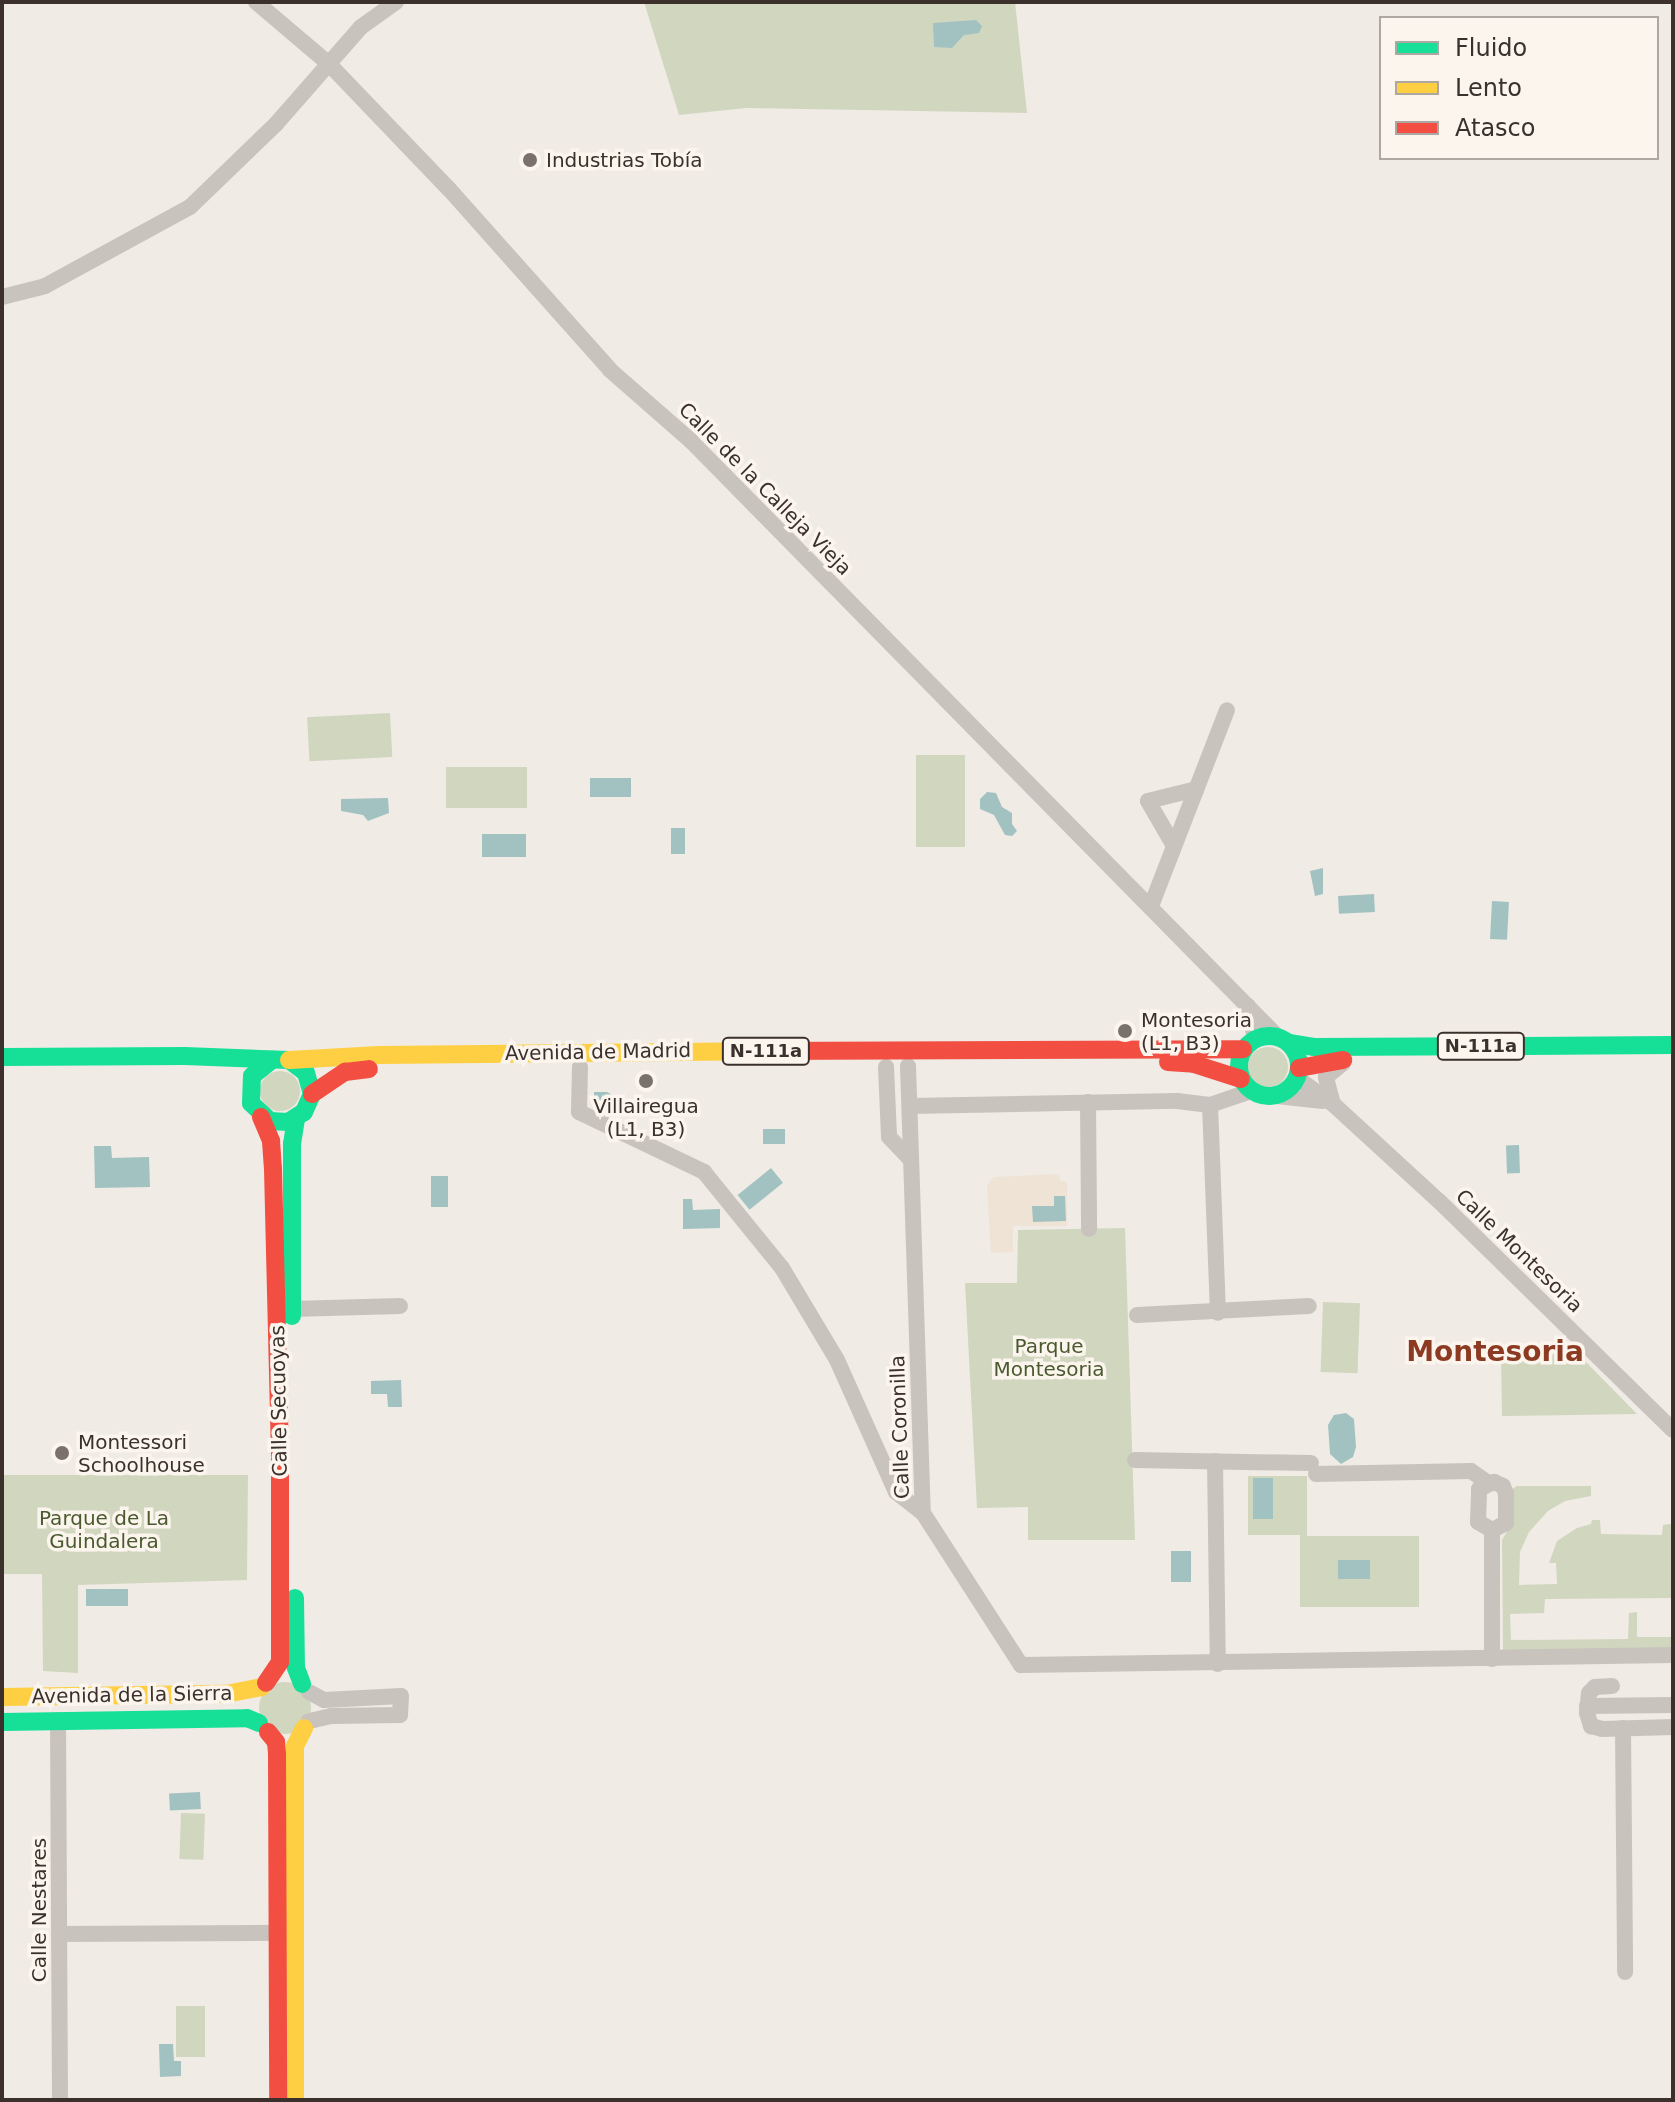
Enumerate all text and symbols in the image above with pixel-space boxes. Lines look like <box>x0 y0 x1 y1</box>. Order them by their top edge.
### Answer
legend <box>1379 16 1659 160</box>
text: Fluido <box>1455 34 1527 62</box>
text: Lento <box>1455 74 1522 102</box>
text: Atasco <box>1455 114 1536 142</box>
place label: Industrias Tobía <box>546 148 703 172</box>
marker: Industrias Tobía <box>521 151 539 169</box>
street label: Calle de la Calleja Vieja <box>674 398 856 580</box>
place label: Montesoria (L1, B3) <box>1141 1008 1252 1055</box>
marker: Montesoria (L1, B3) <box>1116 1022 1134 1040</box>
road number: N-111a <box>1435 1032 1527 1060</box>
road number: N-111a <box>720 1037 812 1065</box>
street label: Avenida de Madrid <box>505 1038 691 1066</box>
marker: Villairegua (L1, B3) <box>637 1072 655 1090</box>
place label: Villairegua (L1, B3) <box>593 1094 699 1141</box>
street label: Calle Montesoria <box>1451 1184 1587 1318</box>
street label: Calle Secuoyas <box>266 1325 292 1477</box>
park label: Parque Montesoria <box>993 1335 1105 1382</box>
district label: Montesoria <box>1406 1335 1584 1369</box>
street label: Calle Coronilla <box>885 1355 915 1499</box>
place label: Montessori Schoolhouse <box>78 1430 205 1477</box>
marker: Montessori Schoolhouse <box>53 1444 71 1462</box>
park label: Parque de La Guindalera <box>39 1506 169 1553</box>
street label: Avenida de la Sierra <box>31 1681 233 1709</box>
street label: Calle Nestares <box>27 1838 51 1982</box>

